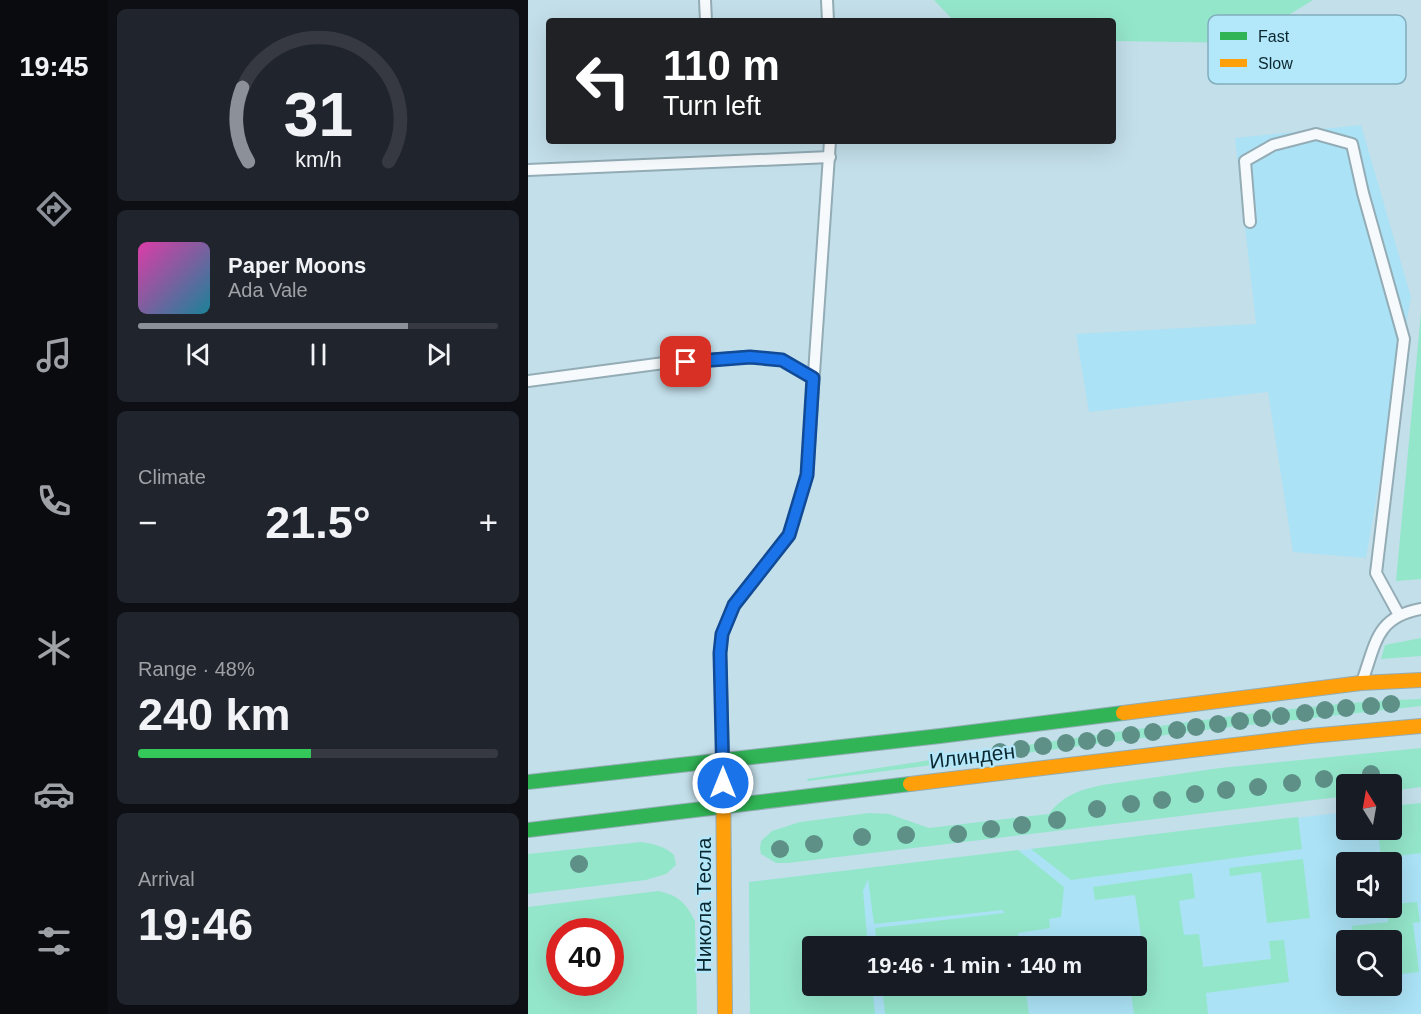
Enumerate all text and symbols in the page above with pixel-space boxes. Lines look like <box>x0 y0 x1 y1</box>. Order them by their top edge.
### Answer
legend <box>1208 15 1406 84</box>
text: Fast <box>1258 28 1290 45</box>
icon: left <box>564 42 642 120</box>
text: 110 m <box>663 42 780 89</box>
text: 19:45 <box>19 52 89 82</box>
text: Slow <box>1258 55 1293 72</box>
text: 31 <box>283 80 353 149</box>
text: Turn left <box>663 91 761 121</box>
text: km/h <box>295 148 341 172</box>
icon: directions <box>33 188 75 230</box>
text: Paper Moons <box>228 253 366 278</box>
text: Ada Vale <box>228 279 308 301</box>
icon: music <box>33 334 75 376</box>
pin <box>660 336 711 387</box>
icon: previous <box>182 338 215 371</box>
icon: pause <box>302 338 335 371</box>
icon: next <box>422 338 455 371</box>
icon: arrive <box>669 345 702 378</box>
text: Climate <box>138 466 206 488</box>
icon: phone <box>33 480 75 522</box>
text: 21.5° <box>265 497 371 548</box>
text: − <box>138 504 157 541</box>
text: + <box>479 504 498 541</box>
icon: climate <box>33 627 75 669</box>
text: Range · 48% <box>138 658 255 680</box>
text: 240 km <box>138 689 291 740</box>
street label: Илинден <box>928 739 1016 773</box>
position arrow <box>691 751 755 815</box>
icon: car <box>33 773 75 815</box>
north arrow <box>1336 774 1402 840</box>
map controls <box>1336 774 1402 996</box>
street label: Никола Тесла <box>692 837 715 973</box>
button: sound <box>1336 852 1402 918</box>
text: Arrival <box>138 868 195 890</box>
text: 19:46 <box>138 899 253 950</box>
speed limit sign: 40 <box>546 918 624 996</box>
icon: filters <box>33 920 75 962</box>
button: search <box>1336 930 1402 996</box>
text: 19:46 · 1 min · 140 m <box>867 953 1082 978</box>

